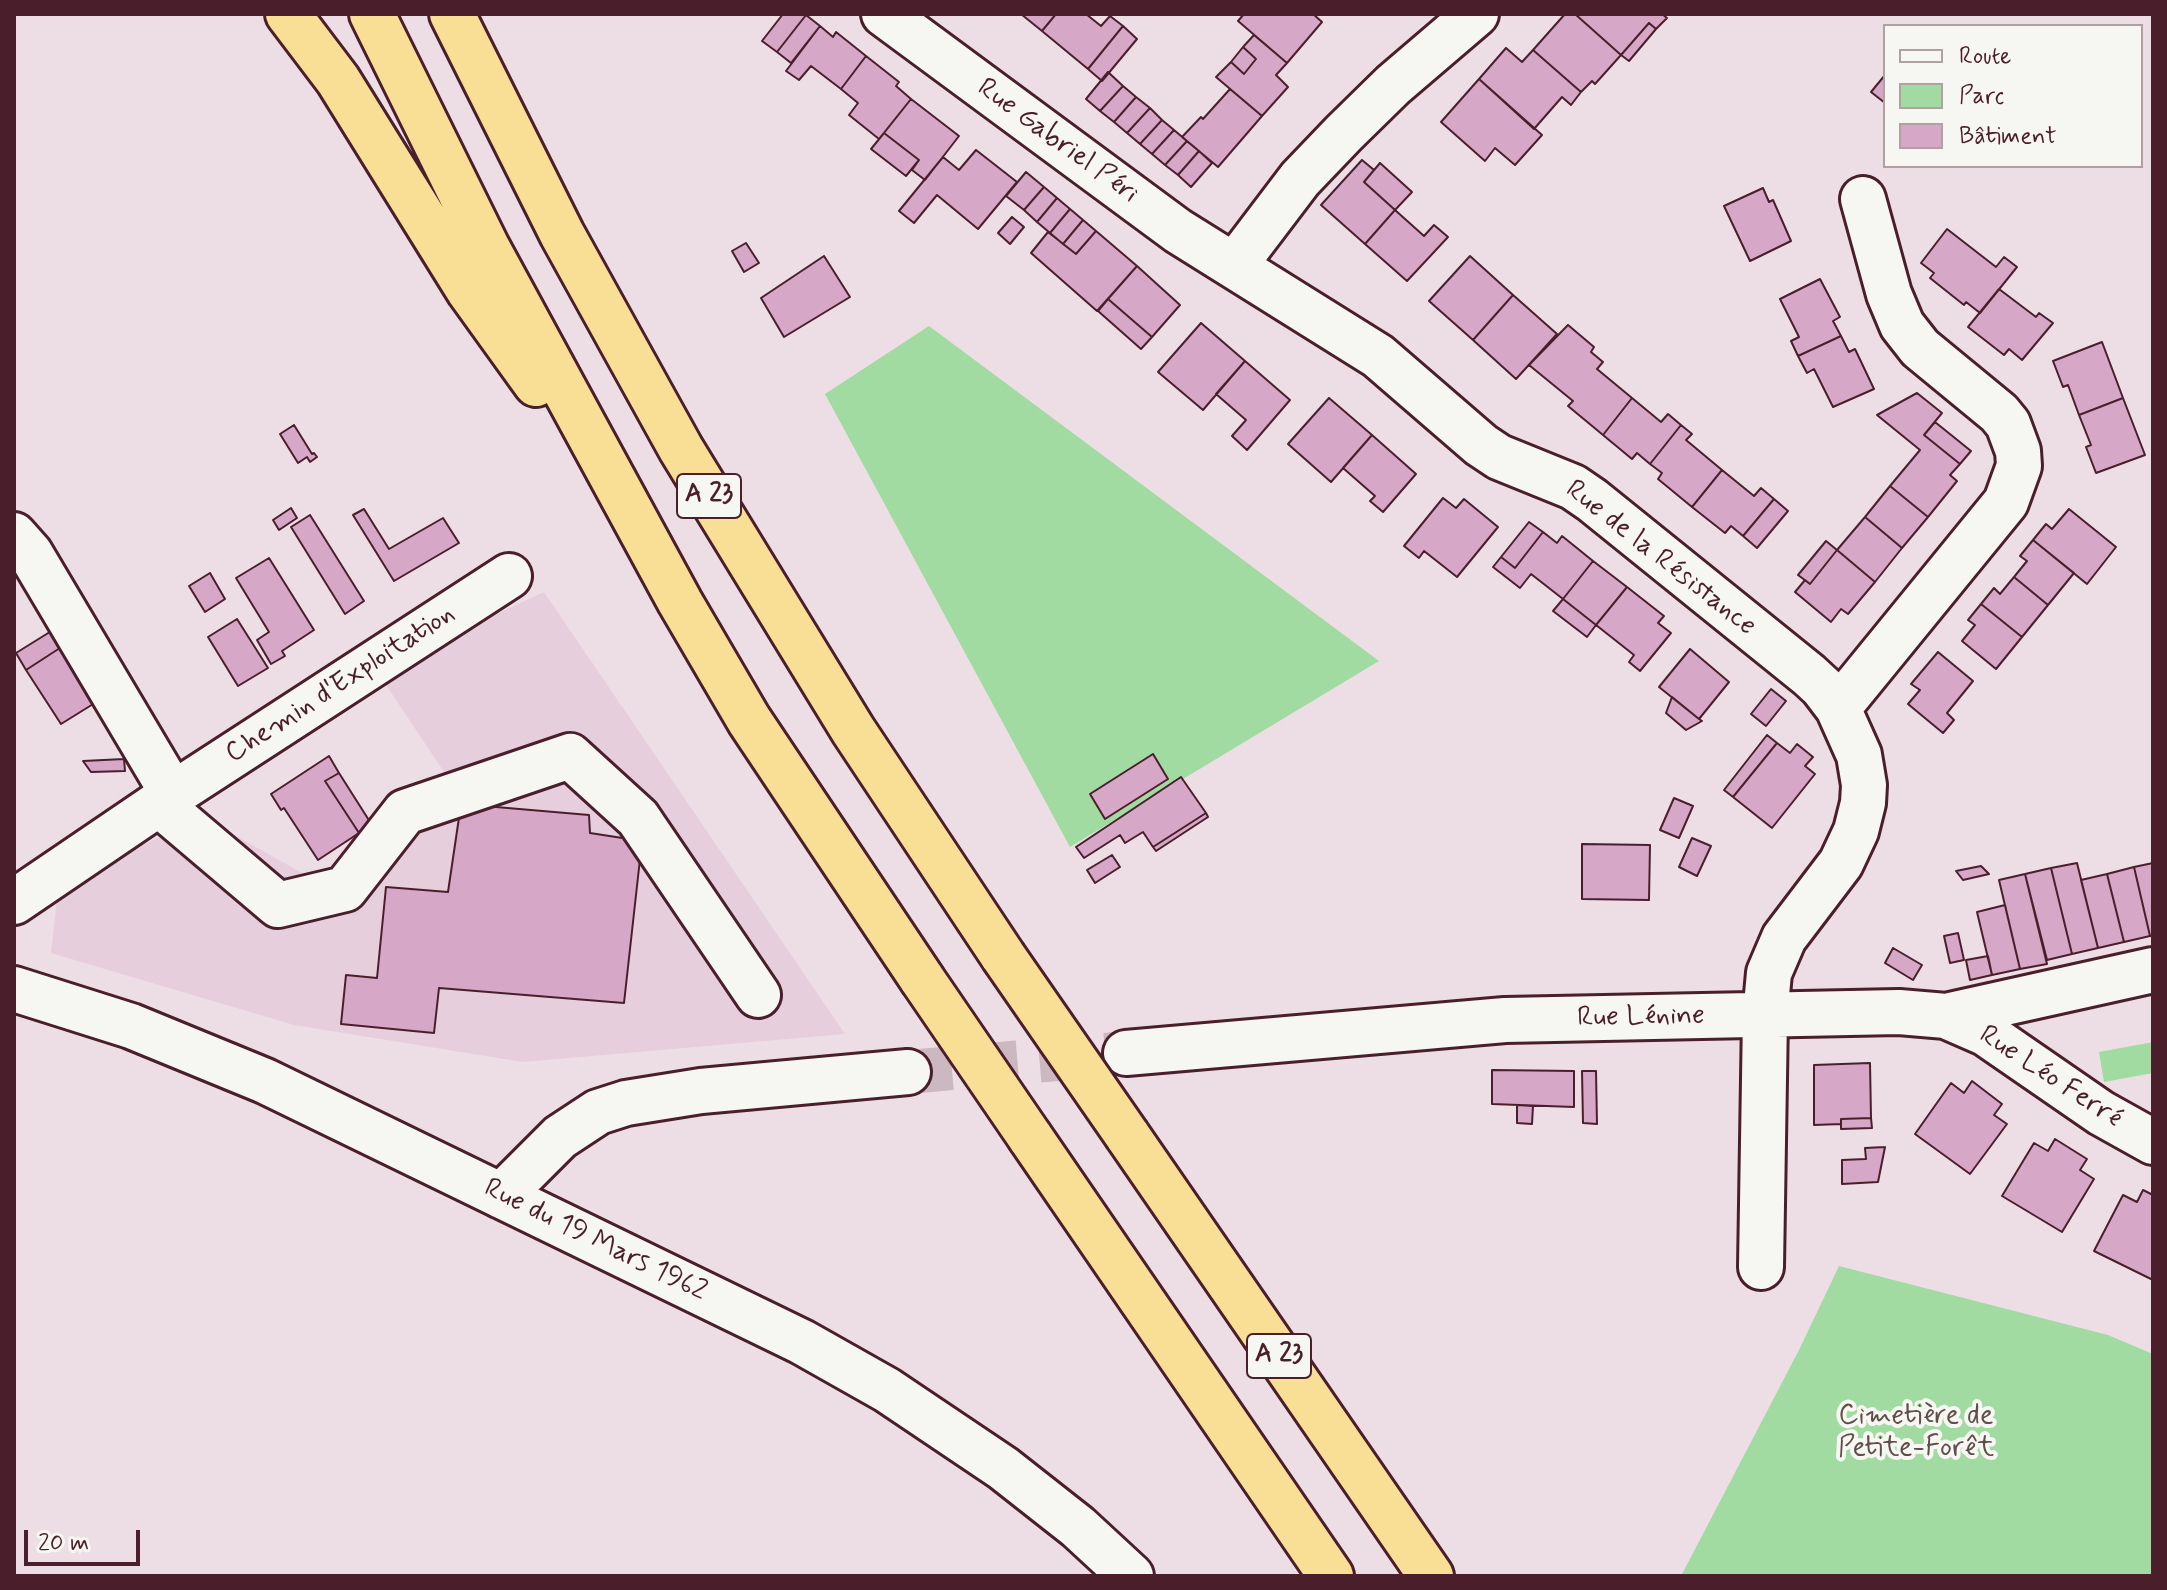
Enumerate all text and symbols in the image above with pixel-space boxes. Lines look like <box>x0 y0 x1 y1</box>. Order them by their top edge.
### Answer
legend <box>1883 24 2143 168</box>
text: Route <box>1959 41 2011 72</box>
street label: Rue Gabriel Péri <box>970 72 1144 212</box>
text: Parc <box>1959 81 2004 112</box>
text: Bâtiment <box>1959 121 2057 152</box>
road number: A 23 <box>677 474 741 518</box>
street label: Rue de la Résistance <box>1558 474 1762 644</box>
street label: Chemin d'Exploitation <box>220 598 462 772</box>
street label: Rue Lénine <box>1577 1000 1705 1036</box>
street label: Rue Léo Ferré <box>1972 1019 2128 1137</box>
street label: Rue du 19 Mars 1962 <box>478 1172 712 1310</box>
road number: A 23 <box>1247 1334 1311 1378</box>
park label: Cimetière de Petite-Forêt <box>1838 1400 1994 1466</box>
scale bar <box>28 1514 144 1564</box>
text: 20 m <box>38 1528 89 1559</box>

